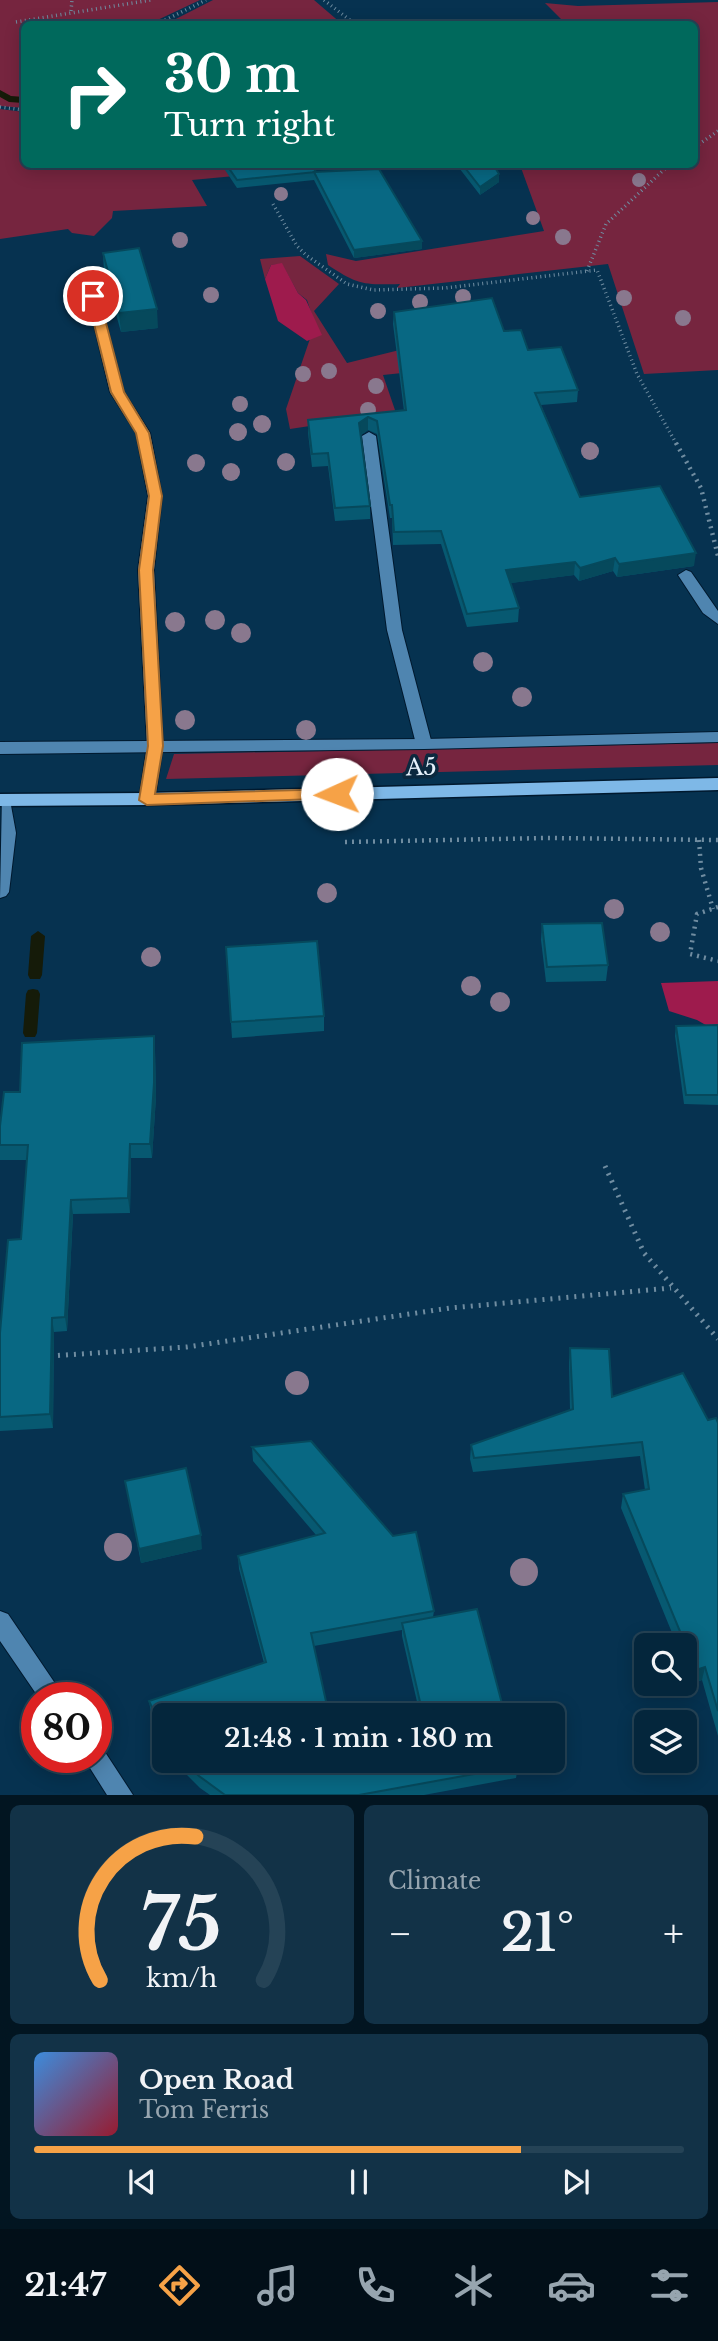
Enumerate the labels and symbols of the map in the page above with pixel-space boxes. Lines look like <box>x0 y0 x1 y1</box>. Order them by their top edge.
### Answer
pin <box>63 266 123 326</box>
street label: A5 <box>404 752 437 782</box>
position arrow <box>300 757 374 831</box>
speed limit sign: 80 <box>21 1682 112 1773</box>

